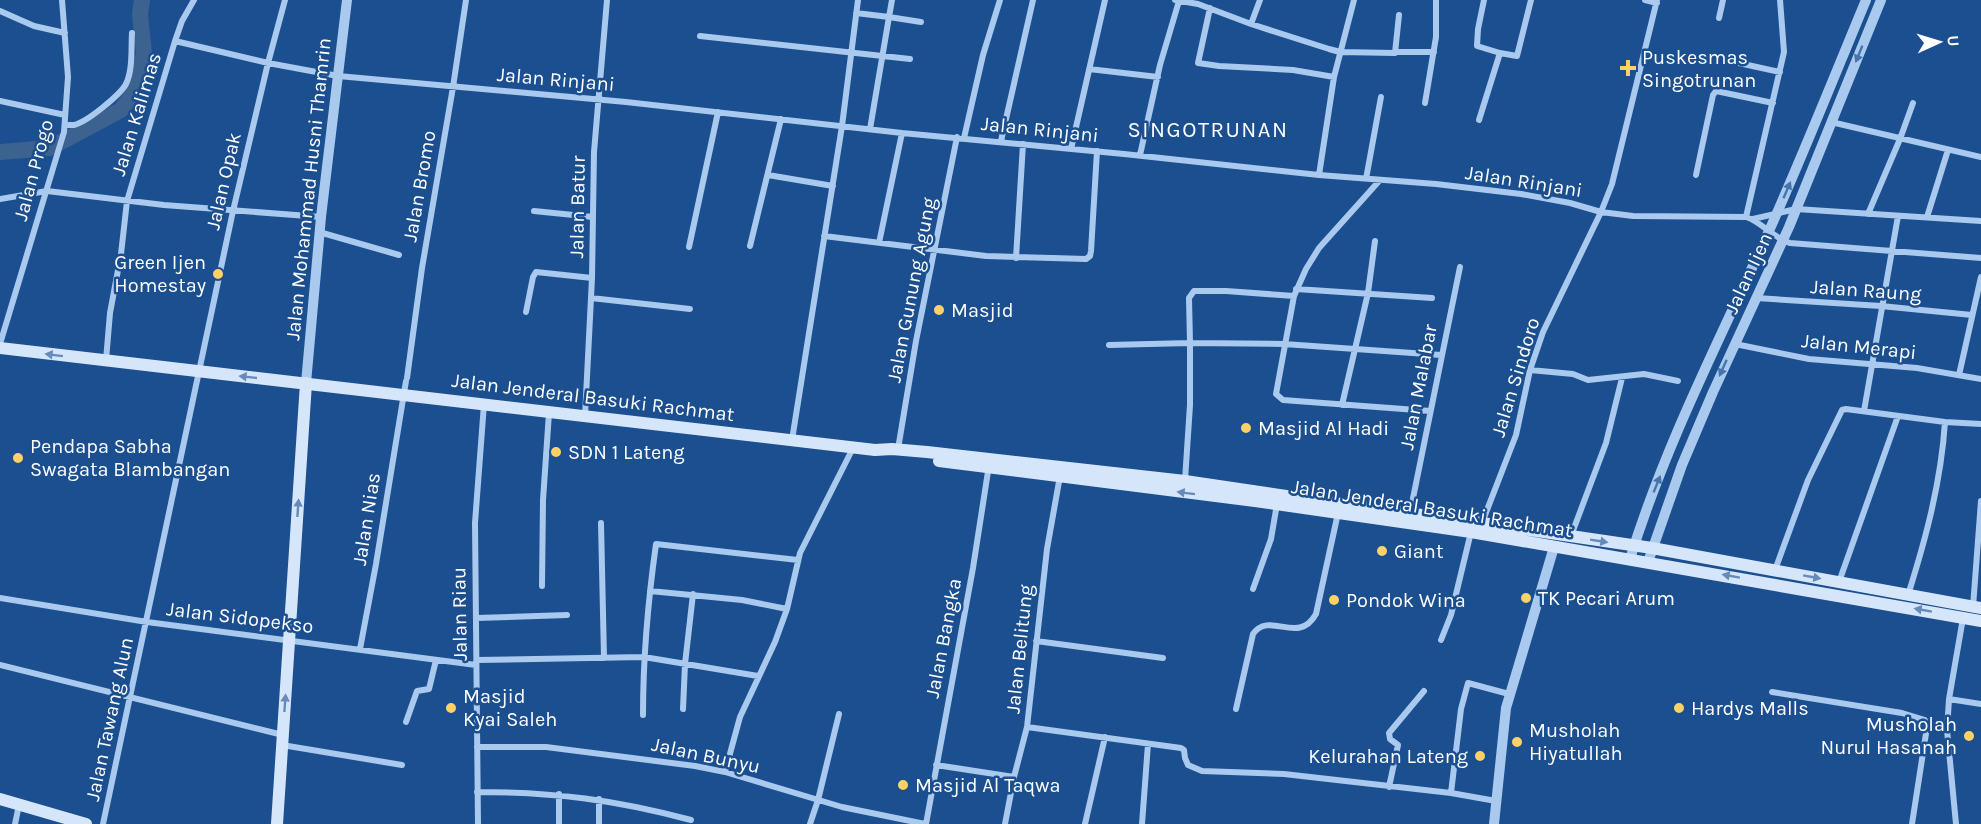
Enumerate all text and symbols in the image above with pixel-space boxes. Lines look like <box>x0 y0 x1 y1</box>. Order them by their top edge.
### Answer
north arrow <box>1909 12 1969 72</box>
text: U <box>1944 35 1963 47</box>
street label: Jalan Mohammad Husni Thamrin <box>281 37 336 342</box>
one-way arrow <box>1854 45 1863 63</box>
place label: Puskesmas Singotrunan <box>1642 46 1756 92</box>
street label: Jalan Kalimas <box>107 50 166 178</box>
marker: Puskesmas Singotrunan <box>1619 59 1637 77</box>
street label: Jalan Rinjani <box>496 63 616 96</box>
street label: Jalan Rinjani <box>980 112 1100 147</box>
street label: Jalan Progo <box>9 117 58 223</box>
district label: SINGOTRUNAN <box>1128 117 1288 143</box>
street label: Jalan Bromo <box>398 129 441 244</box>
street label: Jalan Opak <box>201 130 246 232</box>
street label: Jalan Batur <box>565 155 590 259</box>
street label: Jalan Rinjani <box>1464 161 1584 202</box>
one-way arrow <box>1782 182 1791 199</box>
street label: Jalan Gunung Agung <box>882 196 941 385</box>
street label: Jalan Ijen <box>1720 229 1777 317</box>
place label: Green Ijen Homestay <box>114 251 206 297</box>
marker: Green Ijen Homestay <box>211 267 225 281</box>
street label: Jalan Raung <box>1810 275 1922 306</box>
place label: Masjid <box>951 299 1014 322</box>
marker: Masjid <box>932 303 946 317</box>
street label: Jalan Sindoro <box>1486 315 1545 440</box>
street label: Jalan Malabar <box>1395 322 1442 452</box>
street label: Jalan Merapi <box>1800 329 1918 364</box>
one-way arrow <box>45 350 64 359</box>
one-way arrow <box>1718 359 1728 377</box>
street label: Jalan Jenderal Basuki Rachmat <box>450 369 736 426</box>
one-way arrow <box>238 372 257 381</box>
place label: Masjid Al Hadi <box>1258 417 1389 440</box>
marker: Masjid Al Hadi <box>1239 421 1253 435</box>
place label: Pendapa Sabha Swagata Blambangan <box>30 435 230 481</box>
place label: SDN 1 Lateng <box>568 441 685 464</box>
marker: SDN 1 Lateng <box>549 445 563 459</box>
marker: Pendapa Sabha Swagata Blambangan <box>11 451 25 465</box>
street label: Jalan Nias <box>348 471 385 567</box>
street label: Jalan Jenderal Basuki Rachmat <box>1290 475 1575 542</box>
one-way arrow <box>1653 475 1662 493</box>
one-way arrow <box>1176 488 1195 497</box>
one-way arrow <box>293 499 302 518</box>
one-way arrow <box>1590 536 1609 545</box>
place label: Giant <box>1394 540 1444 563</box>
marker: Giant <box>1375 544 1389 558</box>
street label: Jalan Riau <box>447 567 472 661</box>
one-way arrow <box>1722 571 1741 580</box>
one-way arrow <box>1803 573 1822 582</box>
street label: Jalan Bangka <box>921 576 966 700</box>
street label: Jalan Belitung <box>1001 583 1038 715</box>
place label: TK Pecari Arum <box>1538 587 1675 610</box>
place label: Pondok Wina <box>1346 589 1466 612</box>
marker: TK Pecari Arum <box>1519 591 1533 605</box>
marker: Pondok Wina <box>1327 593 1341 607</box>
street label: Jalan Sidopekso <box>165 597 315 638</box>
one-way arrow <box>1914 605 1933 614</box>
street label: Jalan Tawang Alun <box>81 635 138 803</box>
place label: Masjid Kyai Saleh <box>463 685 557 731</box>
one-way arrow <box>280 693 289 712</box>
place label: Hardys Malls <box>1691 697 1809 720</box>
marker: Masjid Kyai Saleh <box>444 701 458 715</box>
marker: Hardys Malls <box>1672 701 1686 715</box>
place label: Musholah Nurul Hasanah <box>1820 713 1957 759</box>
place label: Musholah Hiyatullah <box>1529 719 1623 765</box>
marker: Musholah Nurul Hasanah <box>1962 729 1976 743</box>
street label: Jalan Bunyu <box>649 733 762 778</box>
marker: Musholah Hiyatullah <box>1510 735 1524 749</box>
place label: Kelurahan Lateng <box>1308 745 1468 768</box>
marker: Kelurahan Lateng <box>1473 749 1487 763</box>
place label: Masjid Al Taqwa <box>915 774 1061 797</box>
marker: Masjid Al Taqwa <box>896 778 910 792</box>

